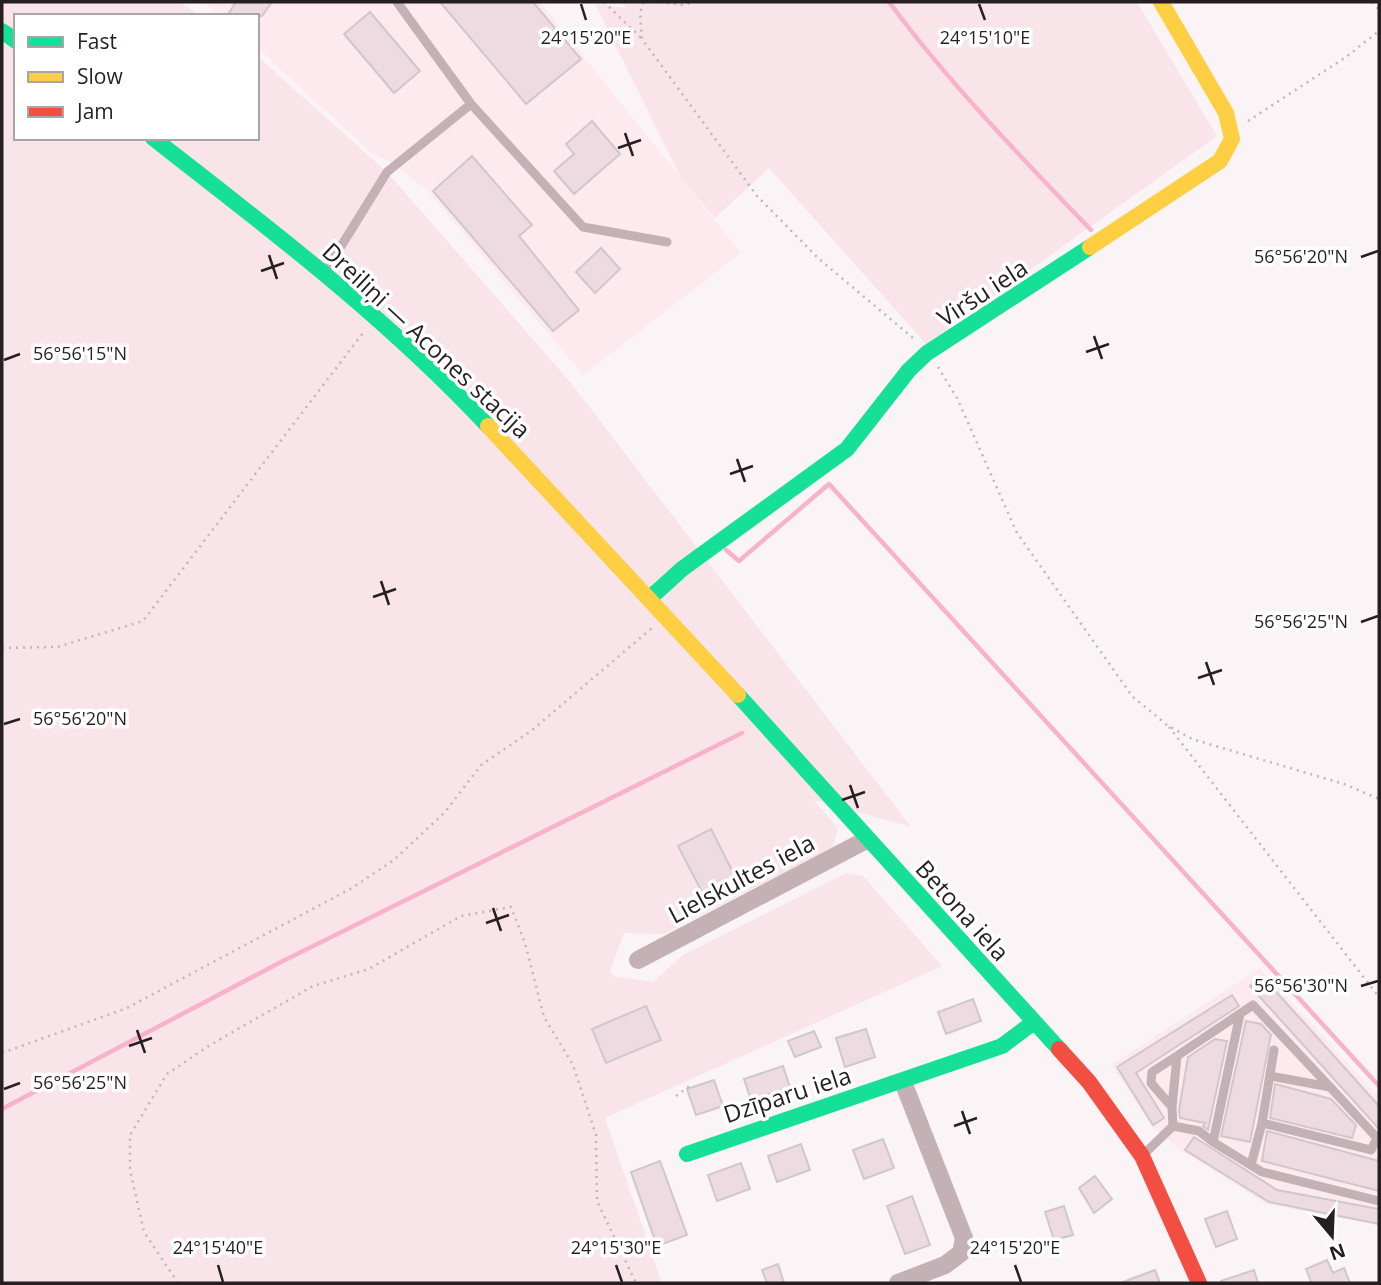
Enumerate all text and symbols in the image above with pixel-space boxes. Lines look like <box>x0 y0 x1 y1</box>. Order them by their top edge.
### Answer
legend <box>14 14 259 140</box>
text: 24°15'20"E <box>541 25 631 49</box>
text: 24°15'10"E <box>940 25 1030 49</box>
text: Fast <box>77 27 117 55</box>
text: Slow <box>77 62 123 90</box>
text: Jam <box>75 97 114 125</box>
street label: Dreiliņi — Acones stacija <box>316 235 538 445</box>
text: 56°56'20"N <box>1254 244 1348 268</box>
street label: Viršu iela <box>930 251 1034 333</box>
text: 56°56'15"N <box>33 341 127 365</box>
text: 56°56'25"N <box>1254 609 1348 633</box>
text: 56°56'20"N <box>33 706 127 730</box>
street label: Lielskultes iela <box>662 826 820 930</box>
street label: Betona iela <box>909 852 1017 968</box>
text: 56°56'30"N <box>1254 973 1348 997</box>
street label: Dzīparu iela <box>719 1058 855 1130</box>
text: 56°56'25"N <box>33 1070 127 1094</box>
north arrow <box>1297 1201 1367 1271</box>
text: 24°15'40"E <box>173 1235 263 1259</box>
text: 24°15'30"E <box>571 1235 661 1259</box>
text: 24°15'20"E <box>970 1235 1060 1259</box>
text: N <box>1326 1237 1349 1267</box>

